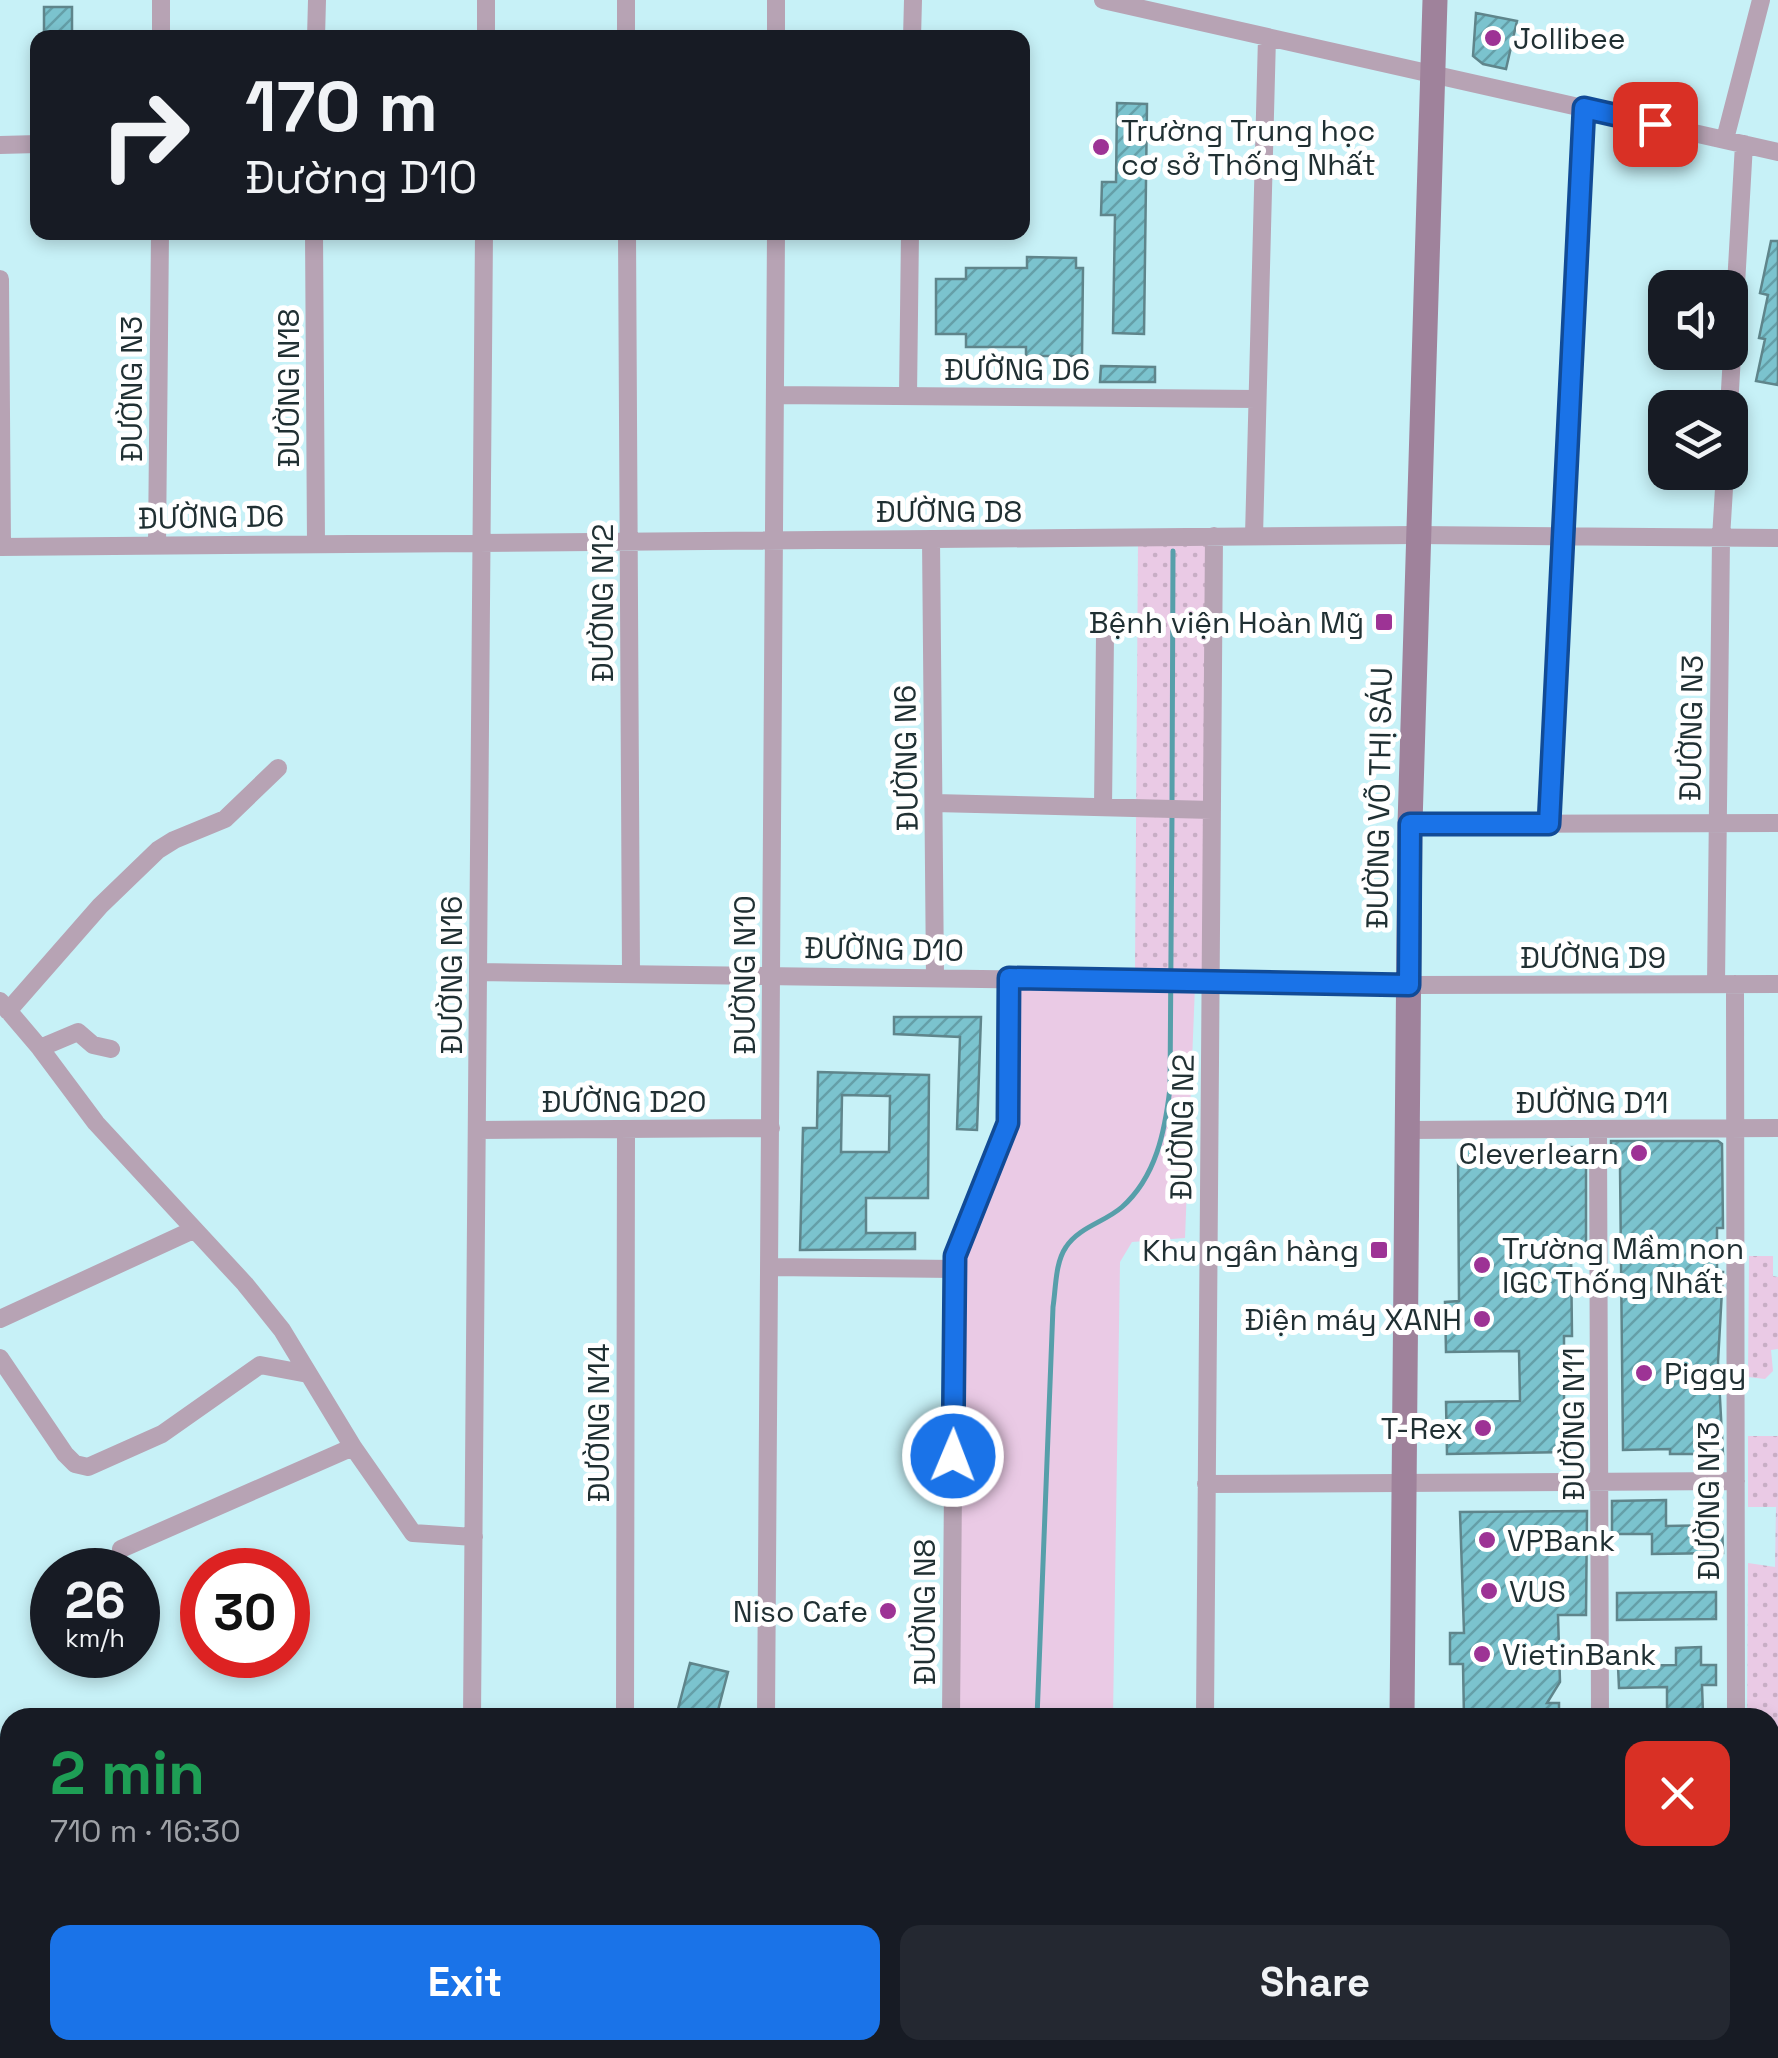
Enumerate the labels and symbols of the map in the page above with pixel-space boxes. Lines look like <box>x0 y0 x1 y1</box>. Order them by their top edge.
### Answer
place label: Jollibee <box>1513 19 1625 58</box>
marker: Jollibee <box>1482 27 1504 49</box>
pin <box>1613 82 1698 167</box>
place label: Trường Trung học cơ sở Thống Nhất <box>1121 111 1376 184</box>
marker: Trường Trung học cơ sở Thống Nhất <box>1090 136 1112 158</box>
street label: ĐƯỜNG N18 <box>269 308 308 468</box>
street label: ĐƯỜNG N3 <box>112 316 151 462</box>
street label: ĐƯỜNG D6 <box>944 350 1090 389</box>
street label: ĐƯỜNG D8 <box>876 492 1022 531</box>
street label: ĐƯỜNG D6 <box>138 496 284 538</box>
street label: ĐƯỜNG N12 <box>583 524 622 682</box>
place label: Bệnh viện Hoàn Mỹ <box>1089 603 1364 642</box>
marker: Bệnh viện Hoàn Mỹ <box>1373 611 1395 633</box>
street label: ĐƯỜNG N3 <box>1670 655 1712 801</box>
street label: ĐƯỜNG VÕ THỊ SÁU <box>1357 667 1401 929</box>
street label: ĐƯỜNG N6 <box>885 685 927 831</box>
street label: ĐƯỜNG N10 <box>725 895 764 1055</box>
street label: ĐƯỜNG N16 <box>432 896 471 1054</box>
street label: ĐƯỜNG D10 <box>804 928 964 970</box>
street label: ĐƯỜNG D9 <box>1520 938 1666 977</box>
street label: ĐƯỜNG N2 <box>1161 1054 1203 1200</box>
street label: ĐƯỜNG D20 <box>541 1082 707 1121</box>
street label: ĐƯỜNG D11 <box>1516 1083 1668 1122</box>
place label: Cleverlearn <box>1459 1134 1619 1173</box>
marker: Cleverlearn <box>1628 1142 1650 1164</box>
place label: Trường Mầm non IGC Thống Nhất <box>1502 1229 1744 1302</box>
place label: Khu ngân hàng <box>1142 1231 1359 1270</box>
marker: Khu ngân hàng <box>1368 1239 1390 1261</box>
marker: Trường Mầm non IGC Thống Nhất <box>1471 1254 1493 1276</box>
place label: Điện máy XANH <box>1245 1300 1462 1339</box>
marker: Điện máy XANH <box>1471 1308 1493 1330</box>
street label: ĐƯỜNG N14 <box>579 1343 618 1503</box>
street label: ĐƯỜNG N11 <box>1554 1348 1593 1500</box>
place label: Piggy <box>1664 1354 1746 1393</box>
marker: Piggy <box>1633 1362 1655 1384</box>
position arrow <box>901 1404 1005 1508</box>
place label: T-Rex <box>1381 1409 1463 1448</box>
marker: T-Rex <box>1472 1417 1494 1439</box>
street label: ĐƯỜNG N13 <box>1689 1422 1728 1580</box>
place label: VPBank <box>1507 1521 1615 1560</box>
marker: VPBank <box>1476 1529 1498 1551</box>
street label: ĐƯỜNG N8 <box>905 1539 944 1685</box>
speed limit sign: 30 <box>180 1548 310 1678</box>
place label: VUS <box>1509 1572 1566 1611</box>
marker: VUS <box>1478 1580 1500 1602</box>
place label: Niso Cafe <box>733 1592 868 1631</box>
marker: Niso Cafe <box>877 1600 899 1622</box>
place label: VietinBank <box>1502 1635 1656 1674</box>
marker: VietinBank <box>1471 1643 1493 1665</box>

